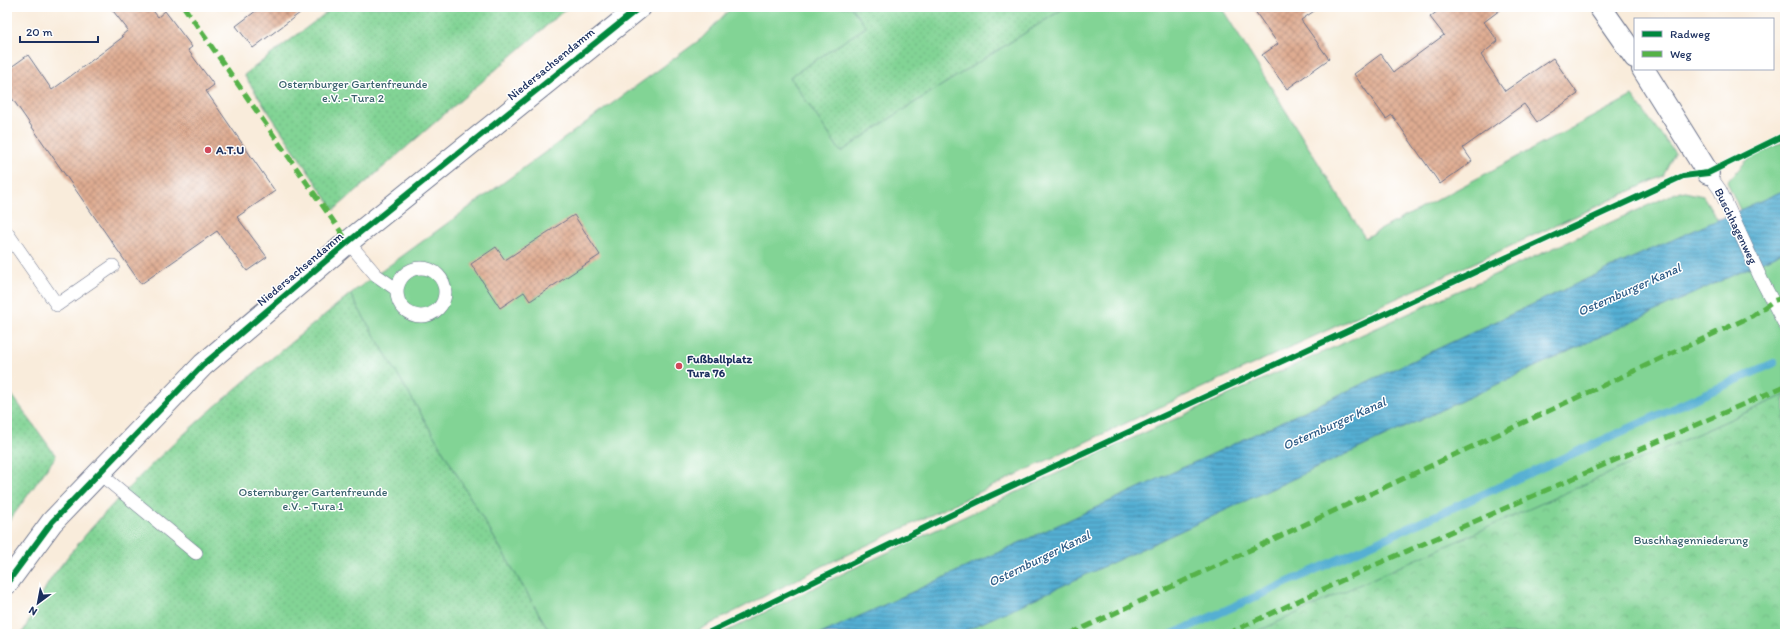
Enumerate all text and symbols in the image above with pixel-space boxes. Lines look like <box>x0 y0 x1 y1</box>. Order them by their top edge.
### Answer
scale bar <box>20 18 98 44</box>
legend <box>1634 18 1774 70</box>
text: 20 m <box>26 25 53 39</box>
street label: Niedersachsendamm <box>505 25 597 103</box>
text: Radweg <box>1670 27 1711 41</box>
text: Weg <box>1670 47 1693 61</box>
park label: Osternburger Gartenfreunde e.V. - Tura 2 <box>279 77 428 105</box>
place label: A.T.U <box>215 143 244 157</box>
marker: A.T.U <box>203 145 213 155</box>
street label: Buschhagenweg <box>1712 186 1761 267</box>
street label: Niedersachsendamm <box>254 229 346 309</box>
water label: Osternburger Kanal <box>1575 259 1684 319</box>
place label: Fußballplatz Tura 76 <box>686 352 752 380</box>
marker: Fußballplatz Tura 76 <box>674 361 684 371</box>
water label: Osternburger Kanal <box>1280 393 1389 453</box>
park label: Osternburger Gartenfreunde e.V. - Tura 1 <box>239 485 388 513</box>
water label: Osternburger Kanal <box>986 527 1094 590</box>
park label: Buschhagenniederung <box>1634 533 1749 547</box>
north arrow <box>18 583 58 623</box>
text: N <box>26 604 40 619</box>

